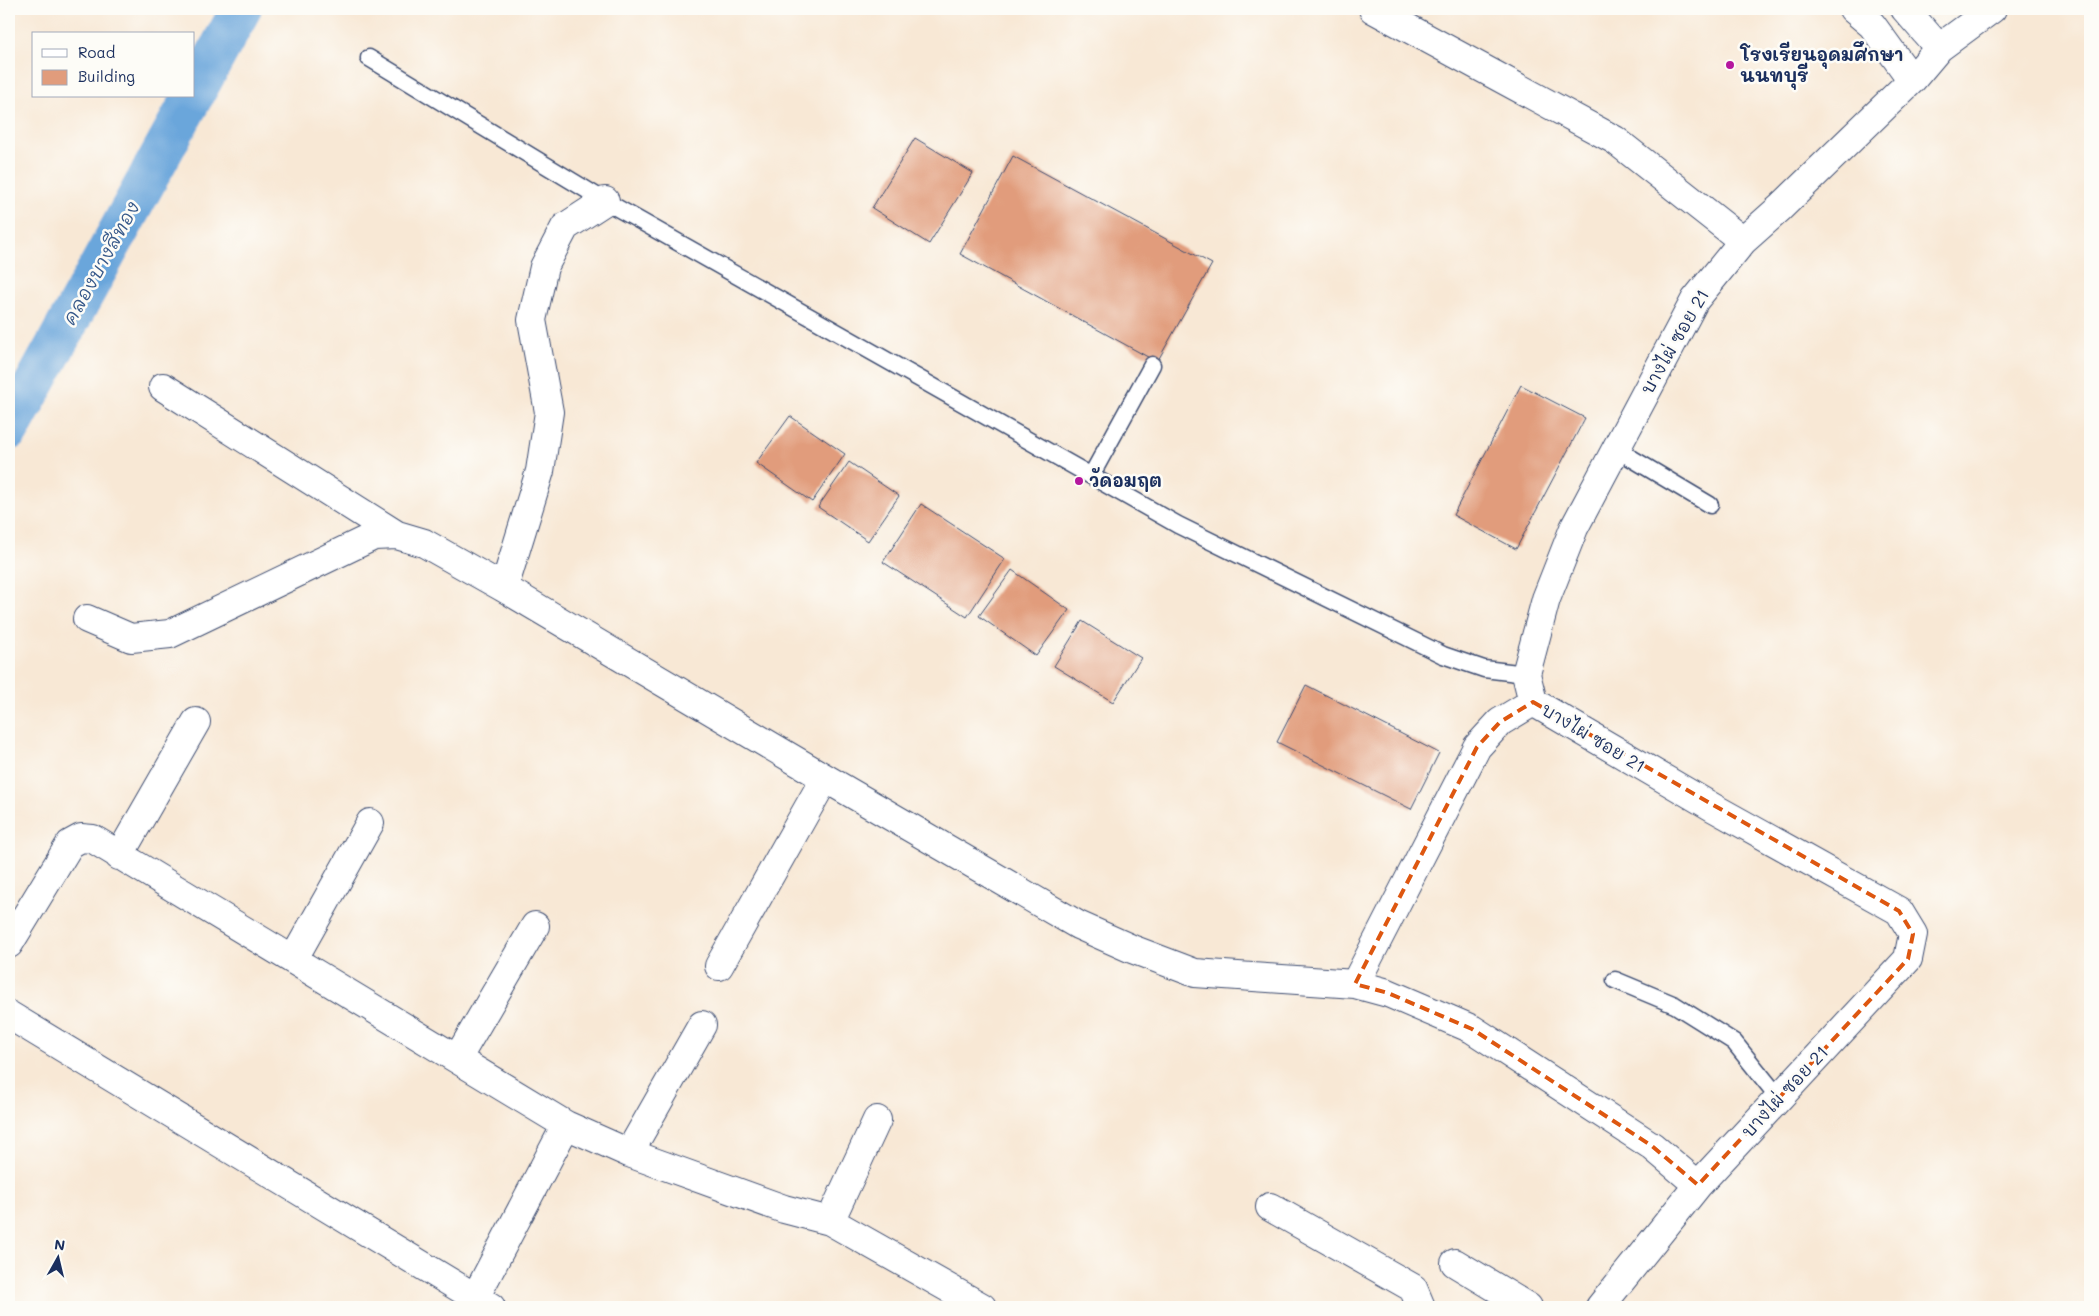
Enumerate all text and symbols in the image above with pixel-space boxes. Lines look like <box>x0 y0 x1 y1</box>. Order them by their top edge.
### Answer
legend <box>32 32 195 98</box>
place label: โรงเรียนอุดมศึกษา นนทบุรี <box>1739 40 1904 90</box>
text: Road <box>78 42 115 62</box>
marker: โรงเรียนอุดมศึกษา นนทบุรี <box>1724 59 1736 71</box>
text: Building <box>78 66 135 86</box>
water label: คลองบางสีทอง <box>56 197 145 329</box>
street label: บางไผ่ ซอย 21 <box>1634 284 1714 399</box>
place label: วัดอมฤต <box>1089 467 1162 492</box>
marker: วัดอมฤต <box>1073 475 1085 487</box>
street label: บางไผ่ ซอย 21 <box>1537 696 1650 778</box>
street label: บางไผ่ ซอย 21 <box>1735 1040 1833 1143</box>
north arrow <box>32 1234 82 1284</box>
text: N <box>53 1234 66 1255</box>

